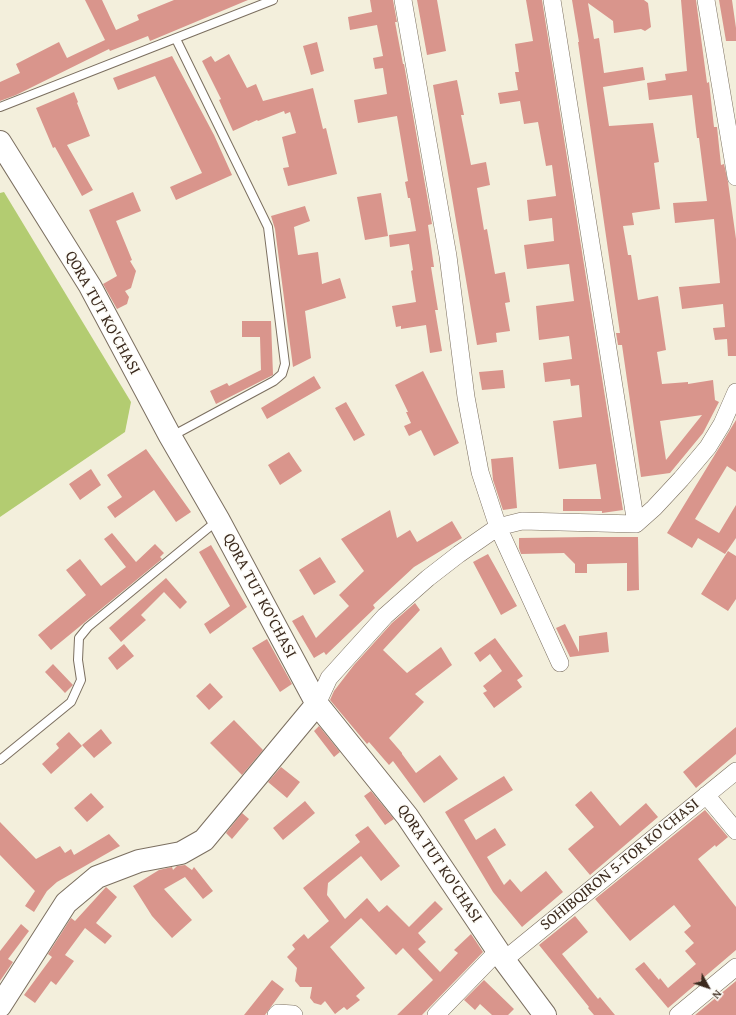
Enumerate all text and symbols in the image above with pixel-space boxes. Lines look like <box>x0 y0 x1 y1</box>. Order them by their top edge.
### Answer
street label: QORA TUT KO'CHASI <box>60 248 144 378</box>
street label: QORA TUT KO'CHASI <box>218 530 300 662</box>
street label: SOHIBQIRON 5-TOR KO'CHASI <box>537 795 703 935</box>
street label: QORA TUT KO'CHASI <box>392 801 486 927</box>
north arrow <box>688 967 728 1007</box>
text: N <box>709 987 726 1003</box>

